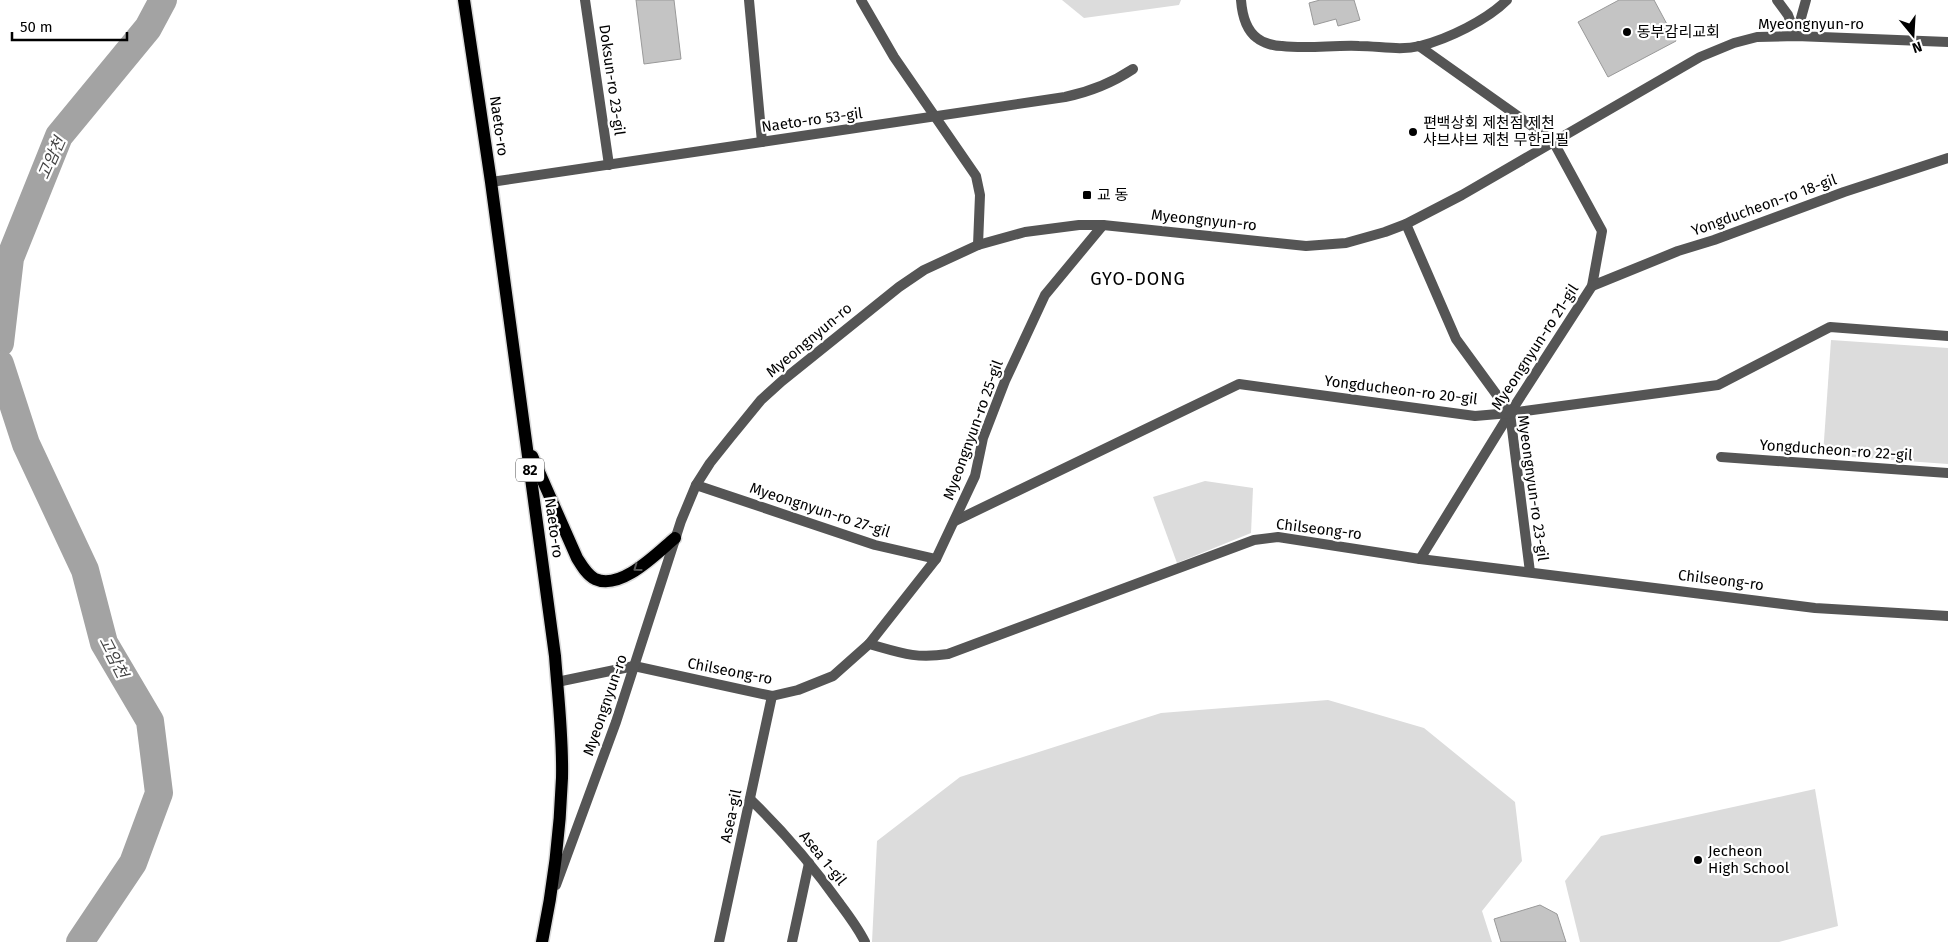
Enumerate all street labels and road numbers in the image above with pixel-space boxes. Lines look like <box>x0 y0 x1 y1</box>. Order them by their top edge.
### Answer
street label: Myeongnyun-ro <box>1758 15 1864 33</box>
street label: Doksun-ro 23-gil <box>595 23 629 137</box>
street label: Naeto-ro <box>486 95 512 157</box>
street label: Naeto-ro 53-gil <box>760 104 864 136</box>
street label: Yongducheon-ro 18-gil <box>1689 170 1840 240</box>
street label: Myeongnyun-ro <box>1150 205 1258 235</box>
street label: Myeongnyun-ro 21-gil <box>1488 280 1583 413</box>
street label: Myeongnyun-ro <box>763 299 855 381</box>
street label: Myeongnyun-ro 25-gil <box>939 357 1007 502</box>
street label: Yongducheon-ro 20-gil <box>1323 372 1479 408</box>
street label: Myeongnyun-ro 23-gil <box>1514 414 1552 563</box>
street label: Yongducheon-ro 22-gil <box>1759 436 1914 464</box>
road number: 82 <box>516 458 544 482</box>
street label: Myeongnyun-ro 27-gil <box>747 479 893 541</box>
street label: Naeto-ro <box>541 497 567 559</box>
street label: Chilseong-ro <box>1275 515 1363 543</box>
street label: Chilseong-ro <box>1677 566 1765 594</box>
street label: Myeongnyun-ro <box>579 652 631 758</box>
street label: Chilseong-ro <box>686 654 774 688</box>
street label: Asea-gil <box>717 787 746 844</box>
street label: Asea 1-gil <box>796 827 851 889</box>

